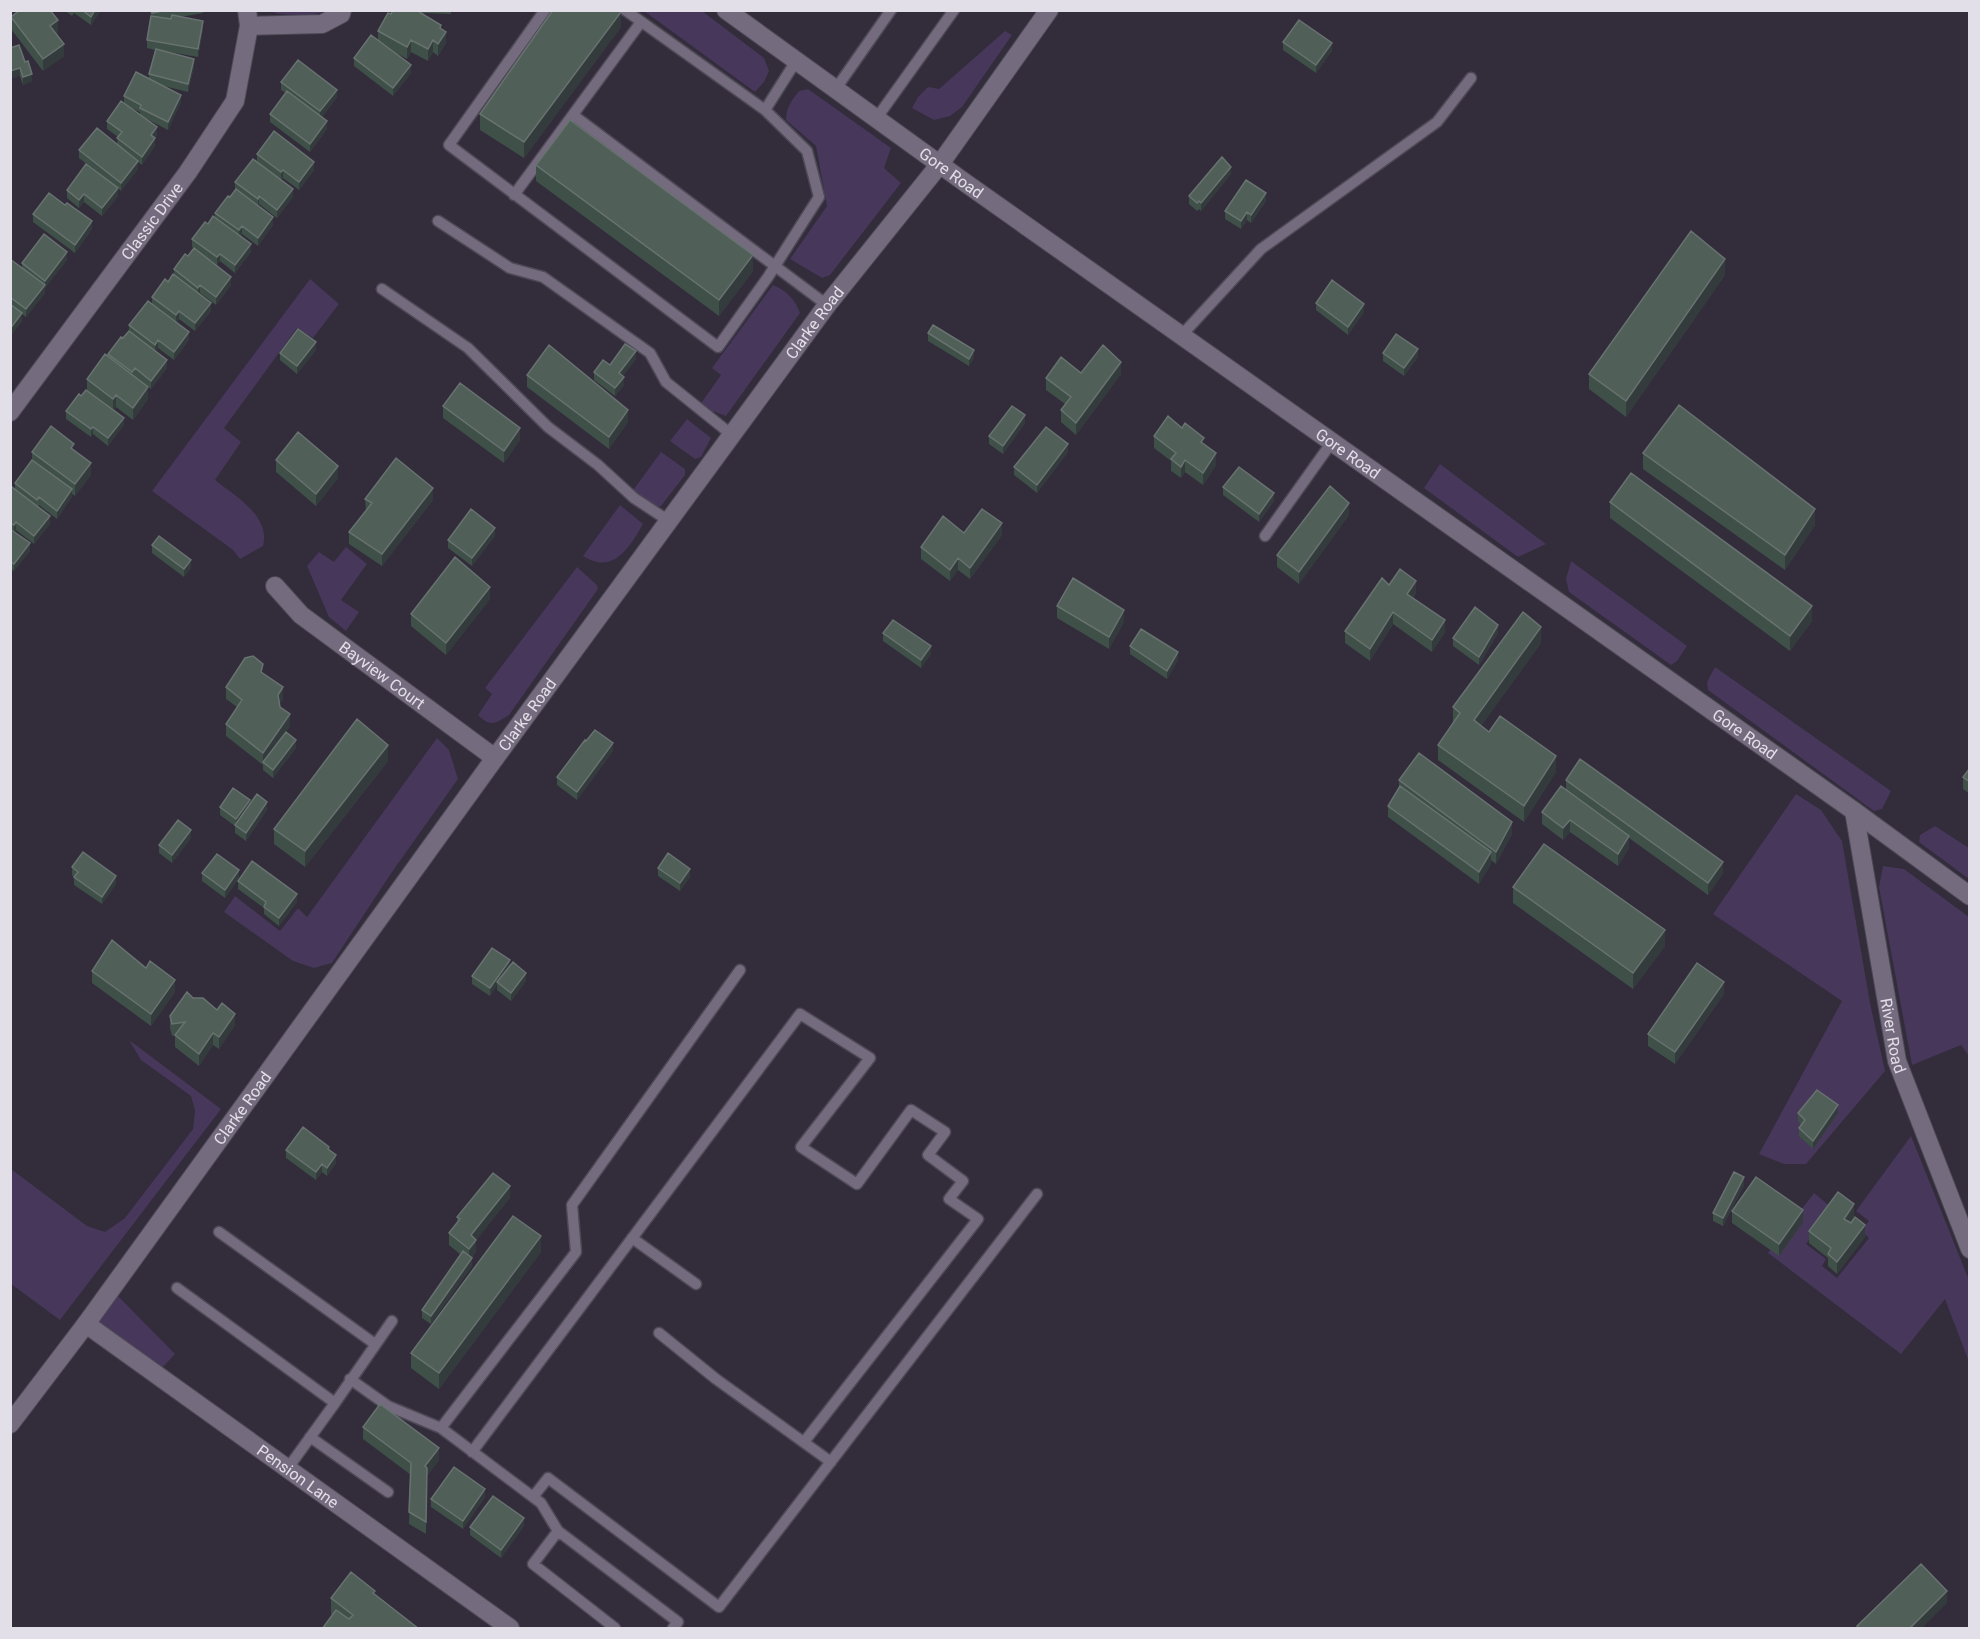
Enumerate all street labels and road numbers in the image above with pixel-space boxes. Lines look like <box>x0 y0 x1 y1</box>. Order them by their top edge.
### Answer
street label: Gore Road <box>915 144 987 203</box>
street label: Classic Drive <box>117 179 187 264</box>
street label: Clarke Road <box>782 283 848 363</box>
street label: Gore Road <box>1312 425 1384 483</box>
street label: Bayview Court <box>335 638 429 713</box>
street label: Clarke Road <box>494 675 560 755</box>
street label: Gore Road <box>1709 705 1781 764</box>
street label: River Road <box>1876 997 1910 1076</box>
street label: Clarke Road <box>210 1068 275 1149</box>
street label: Pension Lane <box>253 1441 342 1512</box>

